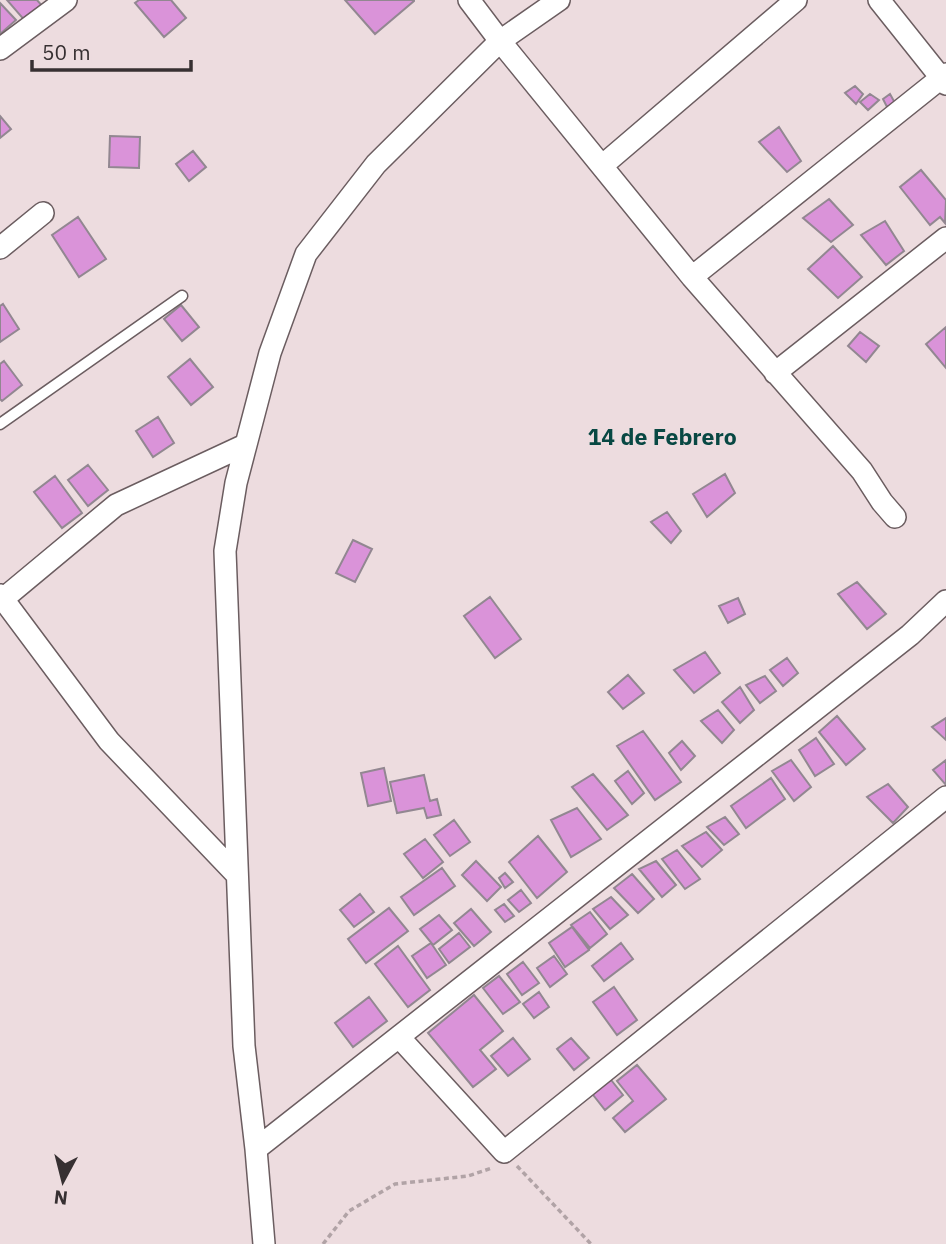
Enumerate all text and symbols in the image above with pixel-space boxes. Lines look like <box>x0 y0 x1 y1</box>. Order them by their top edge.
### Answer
scale bar <box>32 28 191 72</box>
text: 50 m <box>42 38 91 66</box>
district label: 14 de Febrero <box>587 421 737 451</box>
north arrow <box>28 1146 98 1216</box>
text: N <box>53 1185 69 1211</box>

